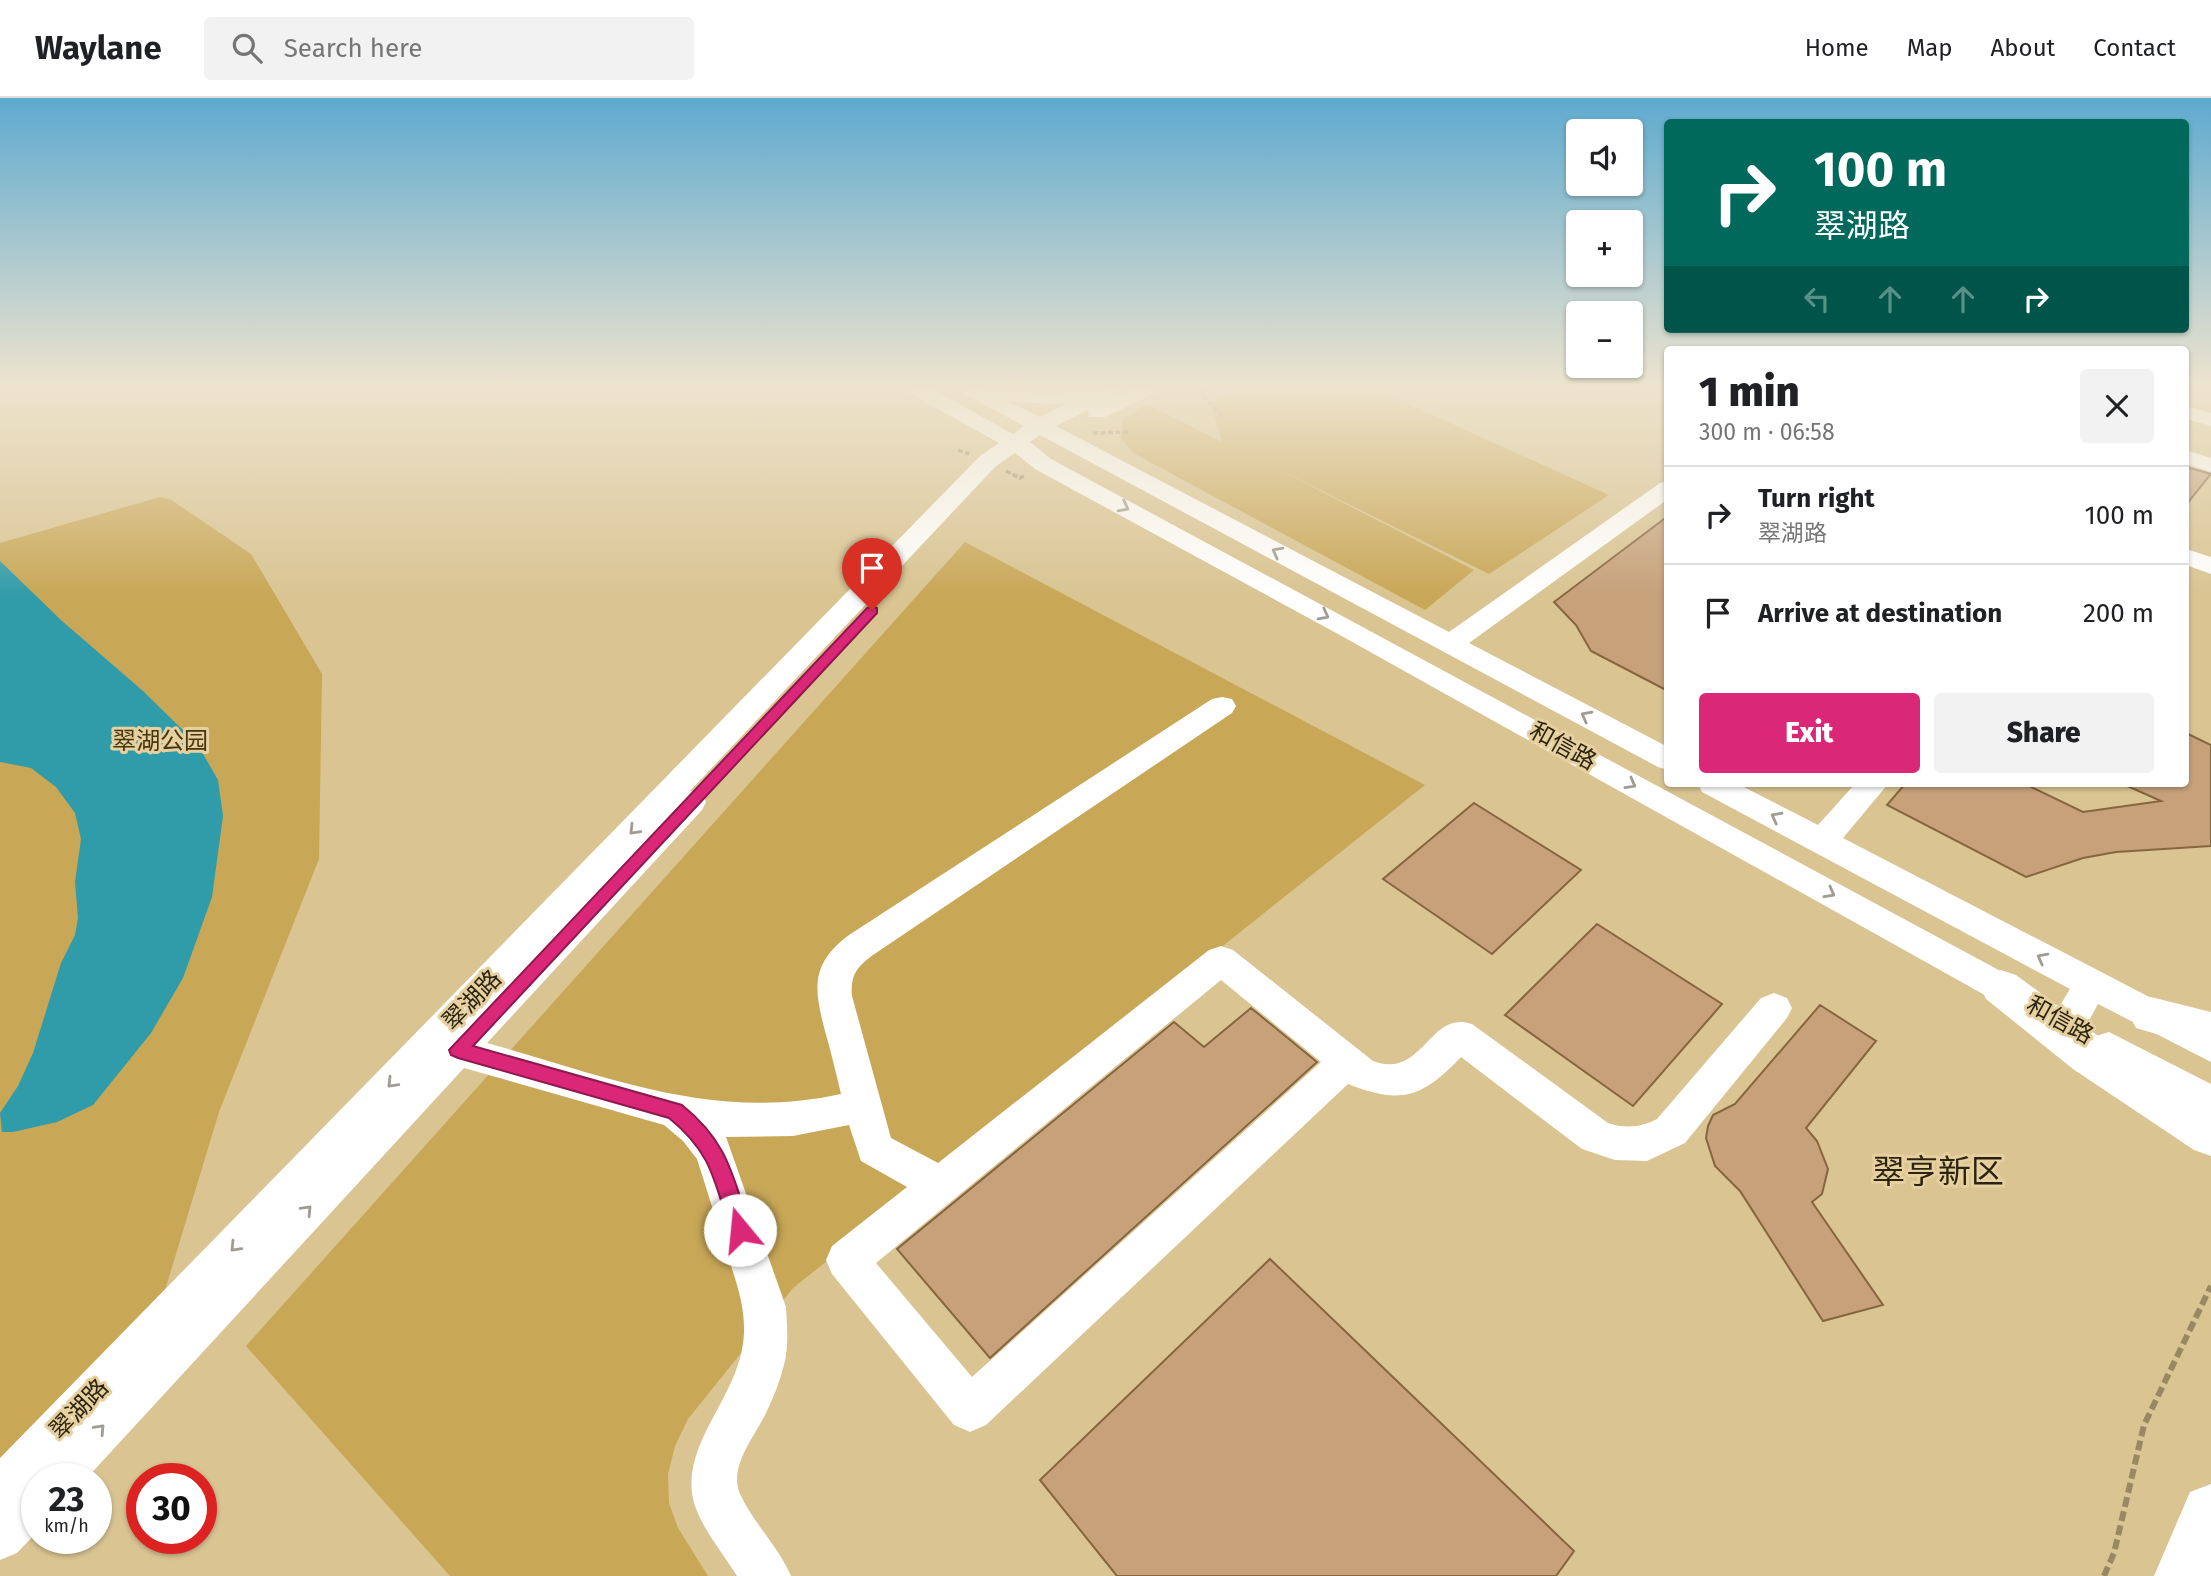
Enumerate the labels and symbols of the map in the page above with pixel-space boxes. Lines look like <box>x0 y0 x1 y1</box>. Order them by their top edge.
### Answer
one-way arrow <box>1116 499 1129 513</box>
pin <box>842 538 902 610</box>
one-way arrow <box>1272 546 1284 560</box>
one-way arrow <box>1317 607 1329 620</box>
one-way arrow <box>1581 711 1593 724</box>
street label: 和信路 <box>1525 716 1601 776</box>
park label: 翠湖公园 <box>112 727 208 755</box>
one-way arrow <box>1623 776 1636 789</box>
one-way arrow <box>1771 812 1783 826</box>
one-way arrow <box>630 822 643 835</box>
one-way arrow <box>1823 885 1835 899</box>
one-way arrow <box>2037 952 2049 966</box>
street label: 翠湖路 <box>437 964 507 1036</box>
street label: 和信路 <box>2022 990 2098 1050</box>
one-way arrow <box>388 1075 401 1088</box>
district label: 翠亨新区 <box>1872 1152 2004 1192</box>
position arrow <box>703 1193 777 1267</box>
one-way arrow <box>298 1205 311 1218</box>
one-way arrow <box>230 1239 243 1252</box>
street label: 翠湖路 <box>44 1373 114 1445</box>
one-way arrow <box>92 1424 105 1437</box>
speed limit sign: 30 <box>126 1463 217 1554</box>

